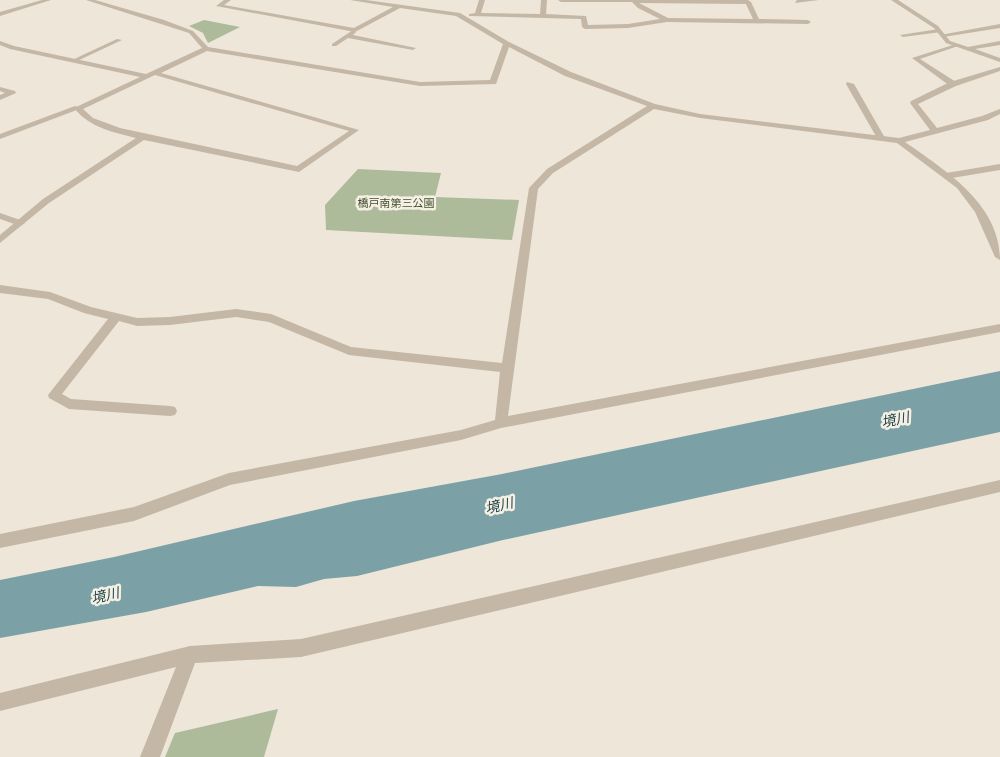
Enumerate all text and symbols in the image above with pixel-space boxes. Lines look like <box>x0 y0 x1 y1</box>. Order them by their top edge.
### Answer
park label: 橋戸南第三公園 <box>358 196 435 209</box>
water label: 境川 <box>880 407 912 430</box>
water label: 境川 <box>483 493 517 516</box>
water label: 境川 <box>89 583 123 606</box>

